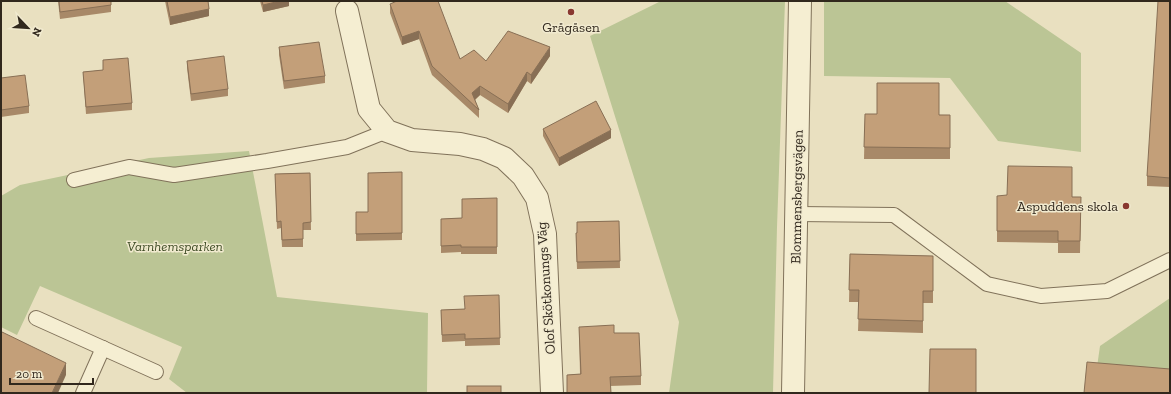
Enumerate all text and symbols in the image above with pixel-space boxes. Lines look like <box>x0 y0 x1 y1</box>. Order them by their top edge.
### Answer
marker: Grågåsen <box>566 7 576 17</box>
north arrow <box>8 8 48 48</box>
place label: Grågåsen <box>542 19 600 36</box>
text: N <box>29 25 44 39</box>
street label: Blommensbergsvägen <box>787 130 807 264</box>
place label: Aspuddens skola <box>1017 198 1118 215</box>
marker: Aspuddens skola <box>1121 201 1131 211</box>
street label: Olof Skötkonungs Väg <box>533 221 559 355</box>
park label: Varnhemsparken <box>127 238 223 255</box>
scale bar <box>10 360 93 386</box>
text: 20 m <box>16 367 43 381</box>

